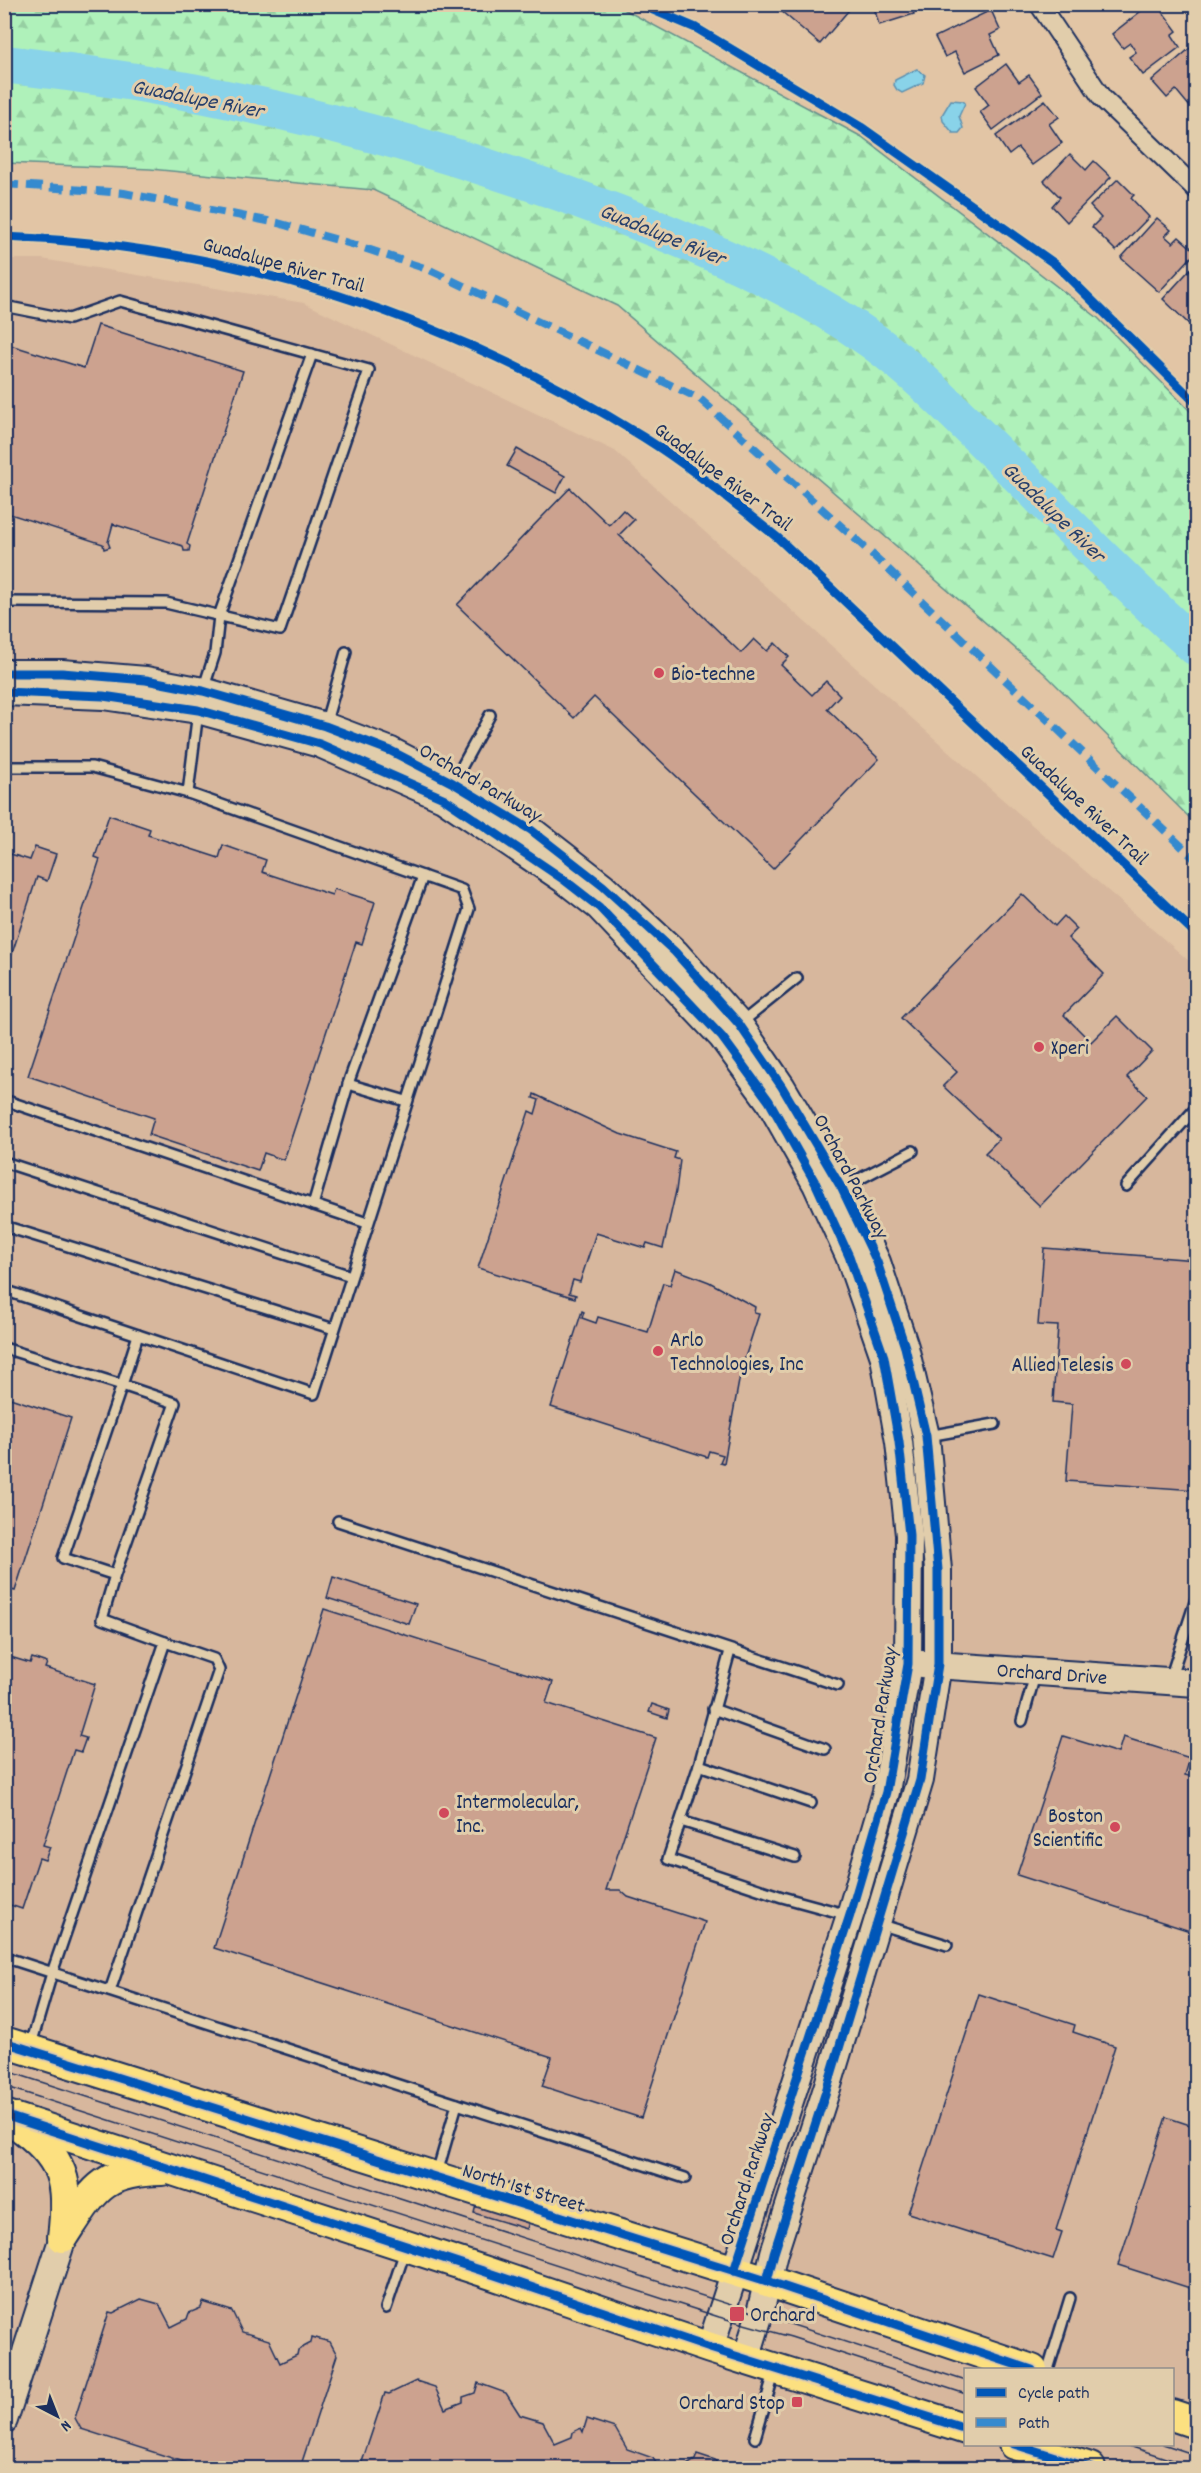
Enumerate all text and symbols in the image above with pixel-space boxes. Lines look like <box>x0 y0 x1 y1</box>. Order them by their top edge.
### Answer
water label: Guadalupe River <box>129 73 268 129</box>
water label: Guadalupe River <box>594 197 732 277</box>
street label: Guadalupe River Trail <box>199 231 368 303</box>
street label: Guadalupe River Trail <box>647 416 798 540</box>
water label: Guadalupe River <box>994 456 1113 573</box>
place label: Bio-techne <box>671 661 755 691</box>
marker: Bio-techne <box>652 666 666 680</box>
street label: Orchard Parkway <box>412 737 547 832</box>
street label: Guadalupe River Trail <box>1012 738 1154 874</box>
place label: Xperi <box>1051 1035 1089 1065</box>
marker: Xperi <box>1032 1040 1046 1054</box>
street label: Orchard Parkway <box>804 1109 895 1246</box>
place label: Arlo Technologies, Inc <box>670 1327 804 1381</box>
marker: Arlo Technologies, Inc <box>651 1344 665 1358</box>
place label: Allied Telesis <box>1011 1352 1114 1382</box>
marker: Allied Telesis <box>1119 1357 1133 1371</box>
street label: Orchard Parkway <box>856 1645 908 1786</box>
street label: Orchard Drive <box>996 1657 1108 1695</box>
place label: Intermolecular, Inc. <box>456 1789 579 1843</box>
place label: Boston Scientific <box>1033 1803 1103 1857</box>
marker: Intermolecular, Inc. <box>437 1806 451 1820</box>
marker: Boston Scientific <box>1108 1820 1122 1834</box>
street label: Orchard Parkway <box>713 2109 785 2250</box>
street label: North 1st Street <box>458 2157 588 2223</box>
place label: Orchard <box>750 2302 815 2332</box>
marker: Orchard <box>728 2305 746 2323</box>
legend <box>964 2368 1174 2446</box>
text: Cycle path <box>1018 2382 1089 2407</box>
north arrow <box>27 2386 87 2446</box>
place label: Orchard Stop <box>679 2390 785 2420</box>
marker: Orchard Stop <box>790 2395 804 2409</box>
text: Path <box>1018 2412 1050 2437</box>
text: N <box>55 2414 76 2437</box>

